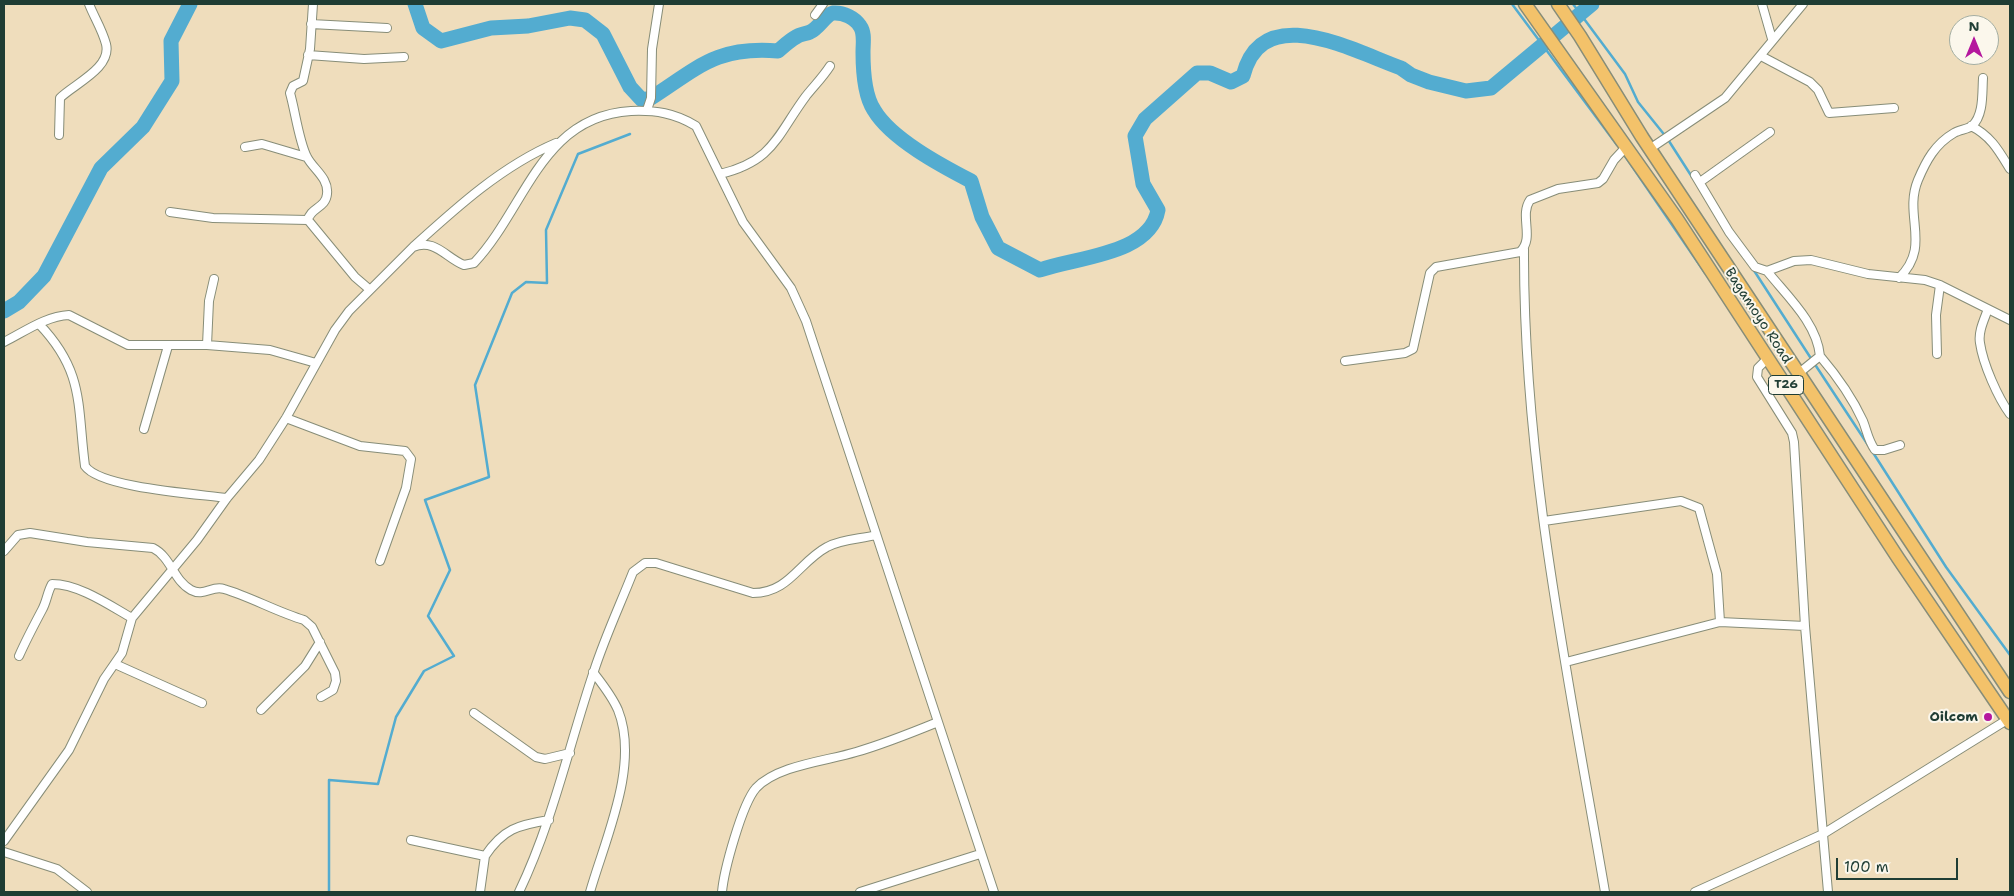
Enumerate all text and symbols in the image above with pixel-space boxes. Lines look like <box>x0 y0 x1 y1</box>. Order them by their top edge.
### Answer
north arrow <box>1949 15 1999 65</box>
text: N <box>1968 17 1980 35</box>
street label: Bagamoyo Road <box>1721 265 1795 367</box>
road number: T26 <box>1768 376 1804 394</box>
place label: Oilcom <box>1929 709 1978 725</box>
marker: Oilcom <box>1982 711 1994 723</box>
scale bar <box>1839 848 1962 880</box>
text: 100 m <box>1844 857 1889 877</box>

